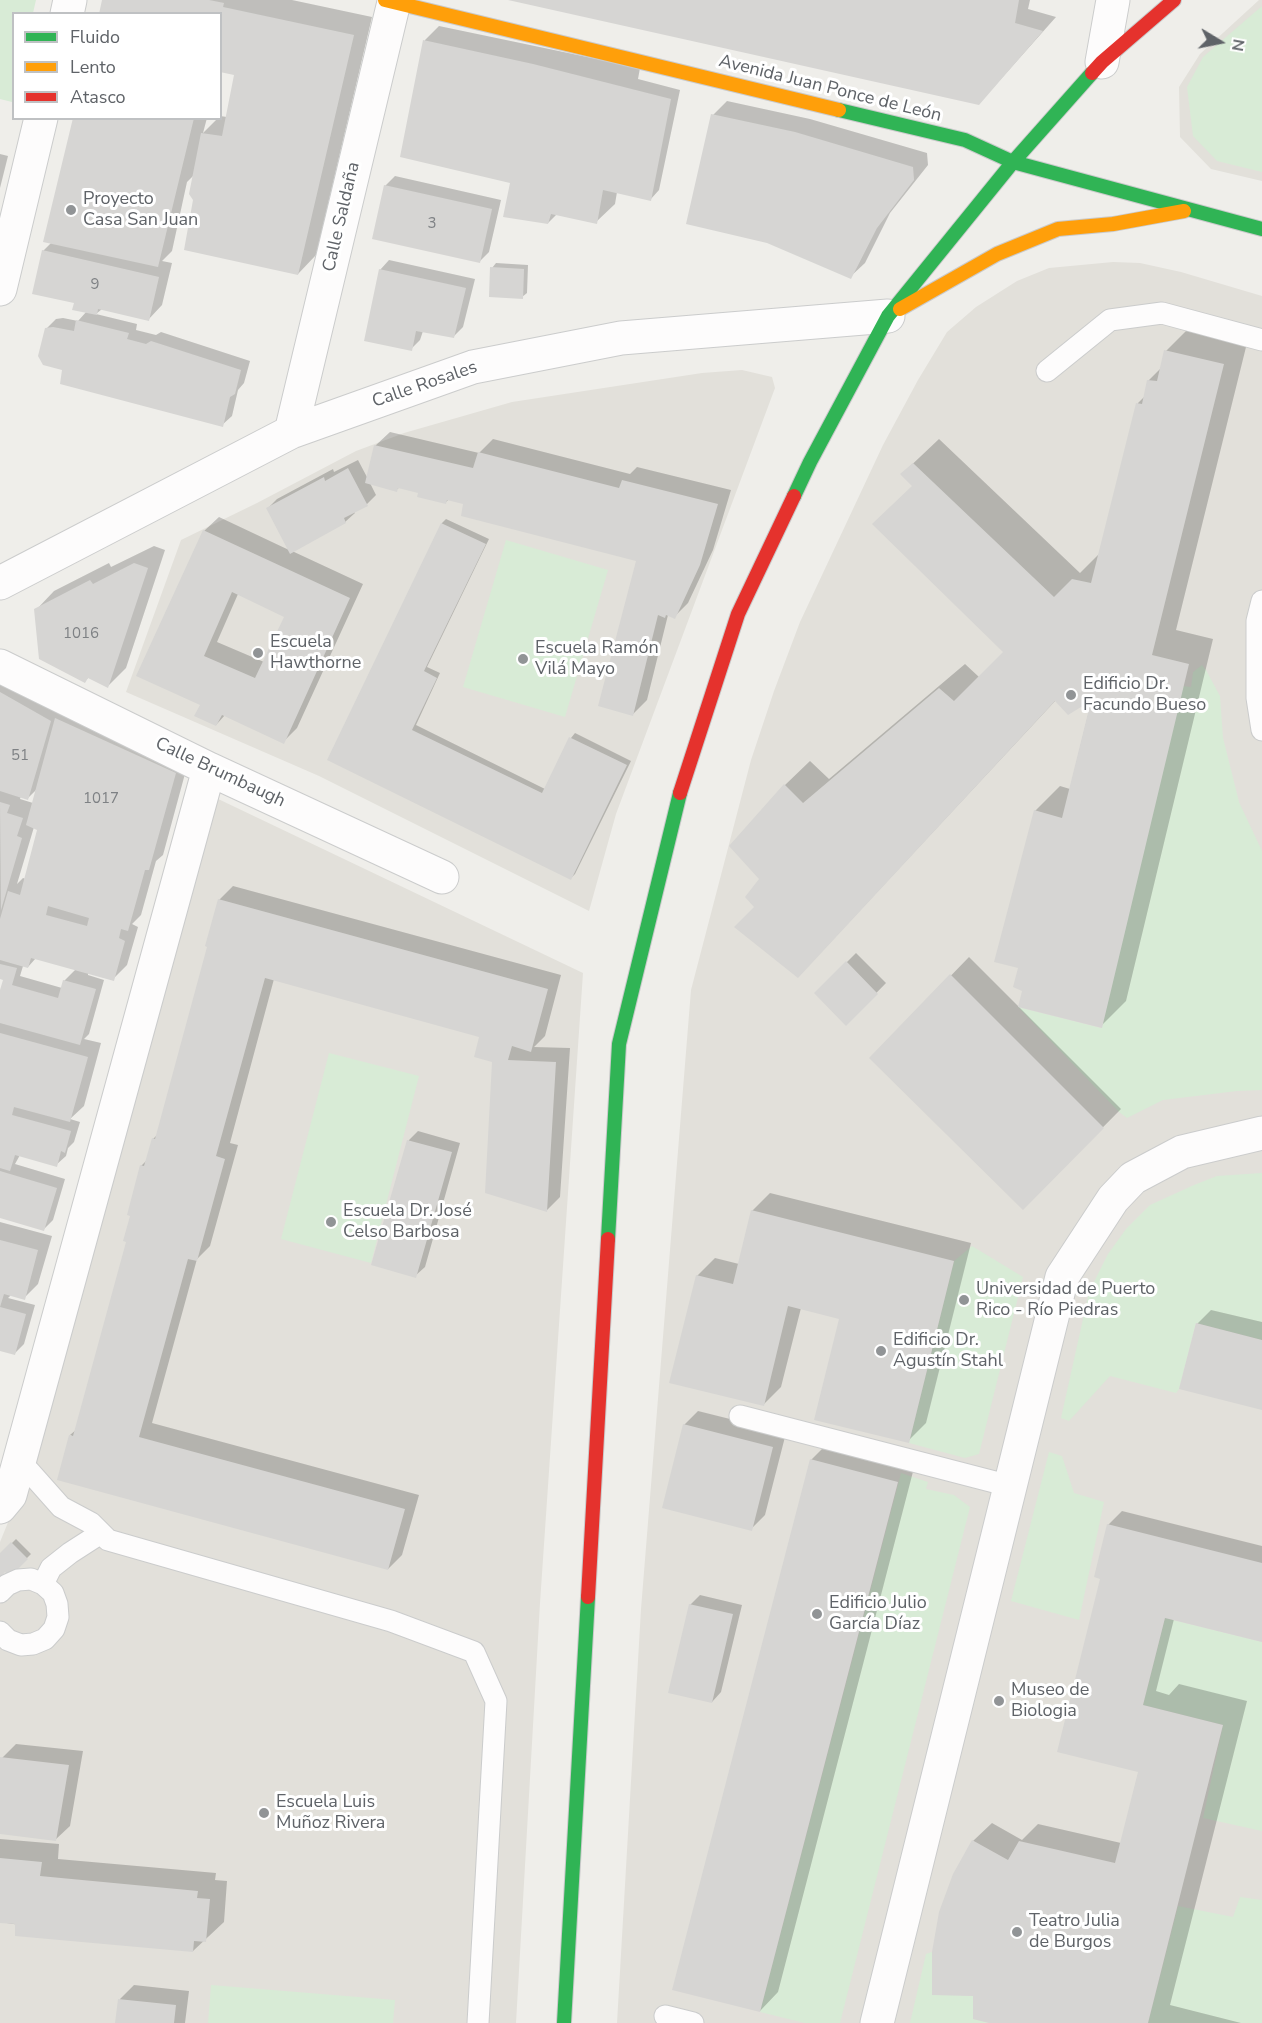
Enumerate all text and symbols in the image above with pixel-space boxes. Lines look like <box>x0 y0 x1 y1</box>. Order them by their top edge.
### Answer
legend <box>12 12 222 120</box>
north arrow <box>1190 12 1250 72</box>
text: Fluido <box>70 25 120 49</box>
text: N <box>1226 37 1250 53</box>
street label: Avenida Juan Ponce de León <box>717 51 943 127</box>
text: Lento <box>70 55 116 79</box>
text: Atasco <box>70 85 126 109</box>
street label: Calle Saldaña <box>319 160 365 274</box>
place label: Proyecto Casa San Juan <box>83 189 198 232</box>
marker: Proyecto Casa San Juan <box>64 203 78 217</box>
house number: 3 <box>428 215 436 233</box>
house number: 9 <box>91 276 99 294</box>
street label: Calle Rosales <box>370 357 480 413</box>
house number: 1016 <box>63 625 99 643</box>
place label: Escuela Hawthorne <box>270 632 361 674</box>
place label: Escuela Ramón Vilá Mayo <box>535 638 659 680</box>
marker: Escuela Hawthorne <box>251 646 265 660</box>
marker: Escuela Ramón Vilá Mayo <box>516 652 530 666</box>
place label: Edificio Dr. Facundo Bueso <box>1083 674 1206 716</box>
marker: Edificio Dr. Facundo Bueso <box>1064 688 1078 702</box>
street label: Calle Brumbaugh <box>151 733 289 813</box>
house number: 51 <box>11 747 29 765</box>
house number: 1017 <box>83 790 119 808</box>
place label: Escuela Dr. José Celso Barbosa <box>343 1201 472 1244</box>
marker: Escuela Dr. José Celso Barbosa <box>324 1215 338 1229</box>
place label: Universidad de Puerto Rico - Río Piedras <box>976 1279 1155 1322</box>
marker: Universidad de Puerto Rico - Río Piedras <box>957 1293 971 1307</box>
place label: Edificio Dr. Agustín Stahl <box>893 1330 1003 1372</box>
marker: Edificio Dr. Agustín Stahl <box>874 1344 888 1358</box>
place label: Edificio Julio García Díaz <box>829 1593 927 1636</box>
marker: Edificio Julio García Díaz <box>810 1607 824 1621</box>
place label: Museo de Biologia <box>1011 1680 1089 1722</box>
marker: Museo de Biologia <box>992 1694 1006 1708</box>
place label: Escuela Luis Muñoz Rivera <box>276 1792 385 1834</box>
marker: Escuela Luis Muñoz Rivera <box>257 1806 271 1820</box>
place label: Teatro Julia de Burgos <box>1029 1911 1120 1954</box>
marker: Teatro Julia de Burgos <box>1010 1925 1024 1939</box>

